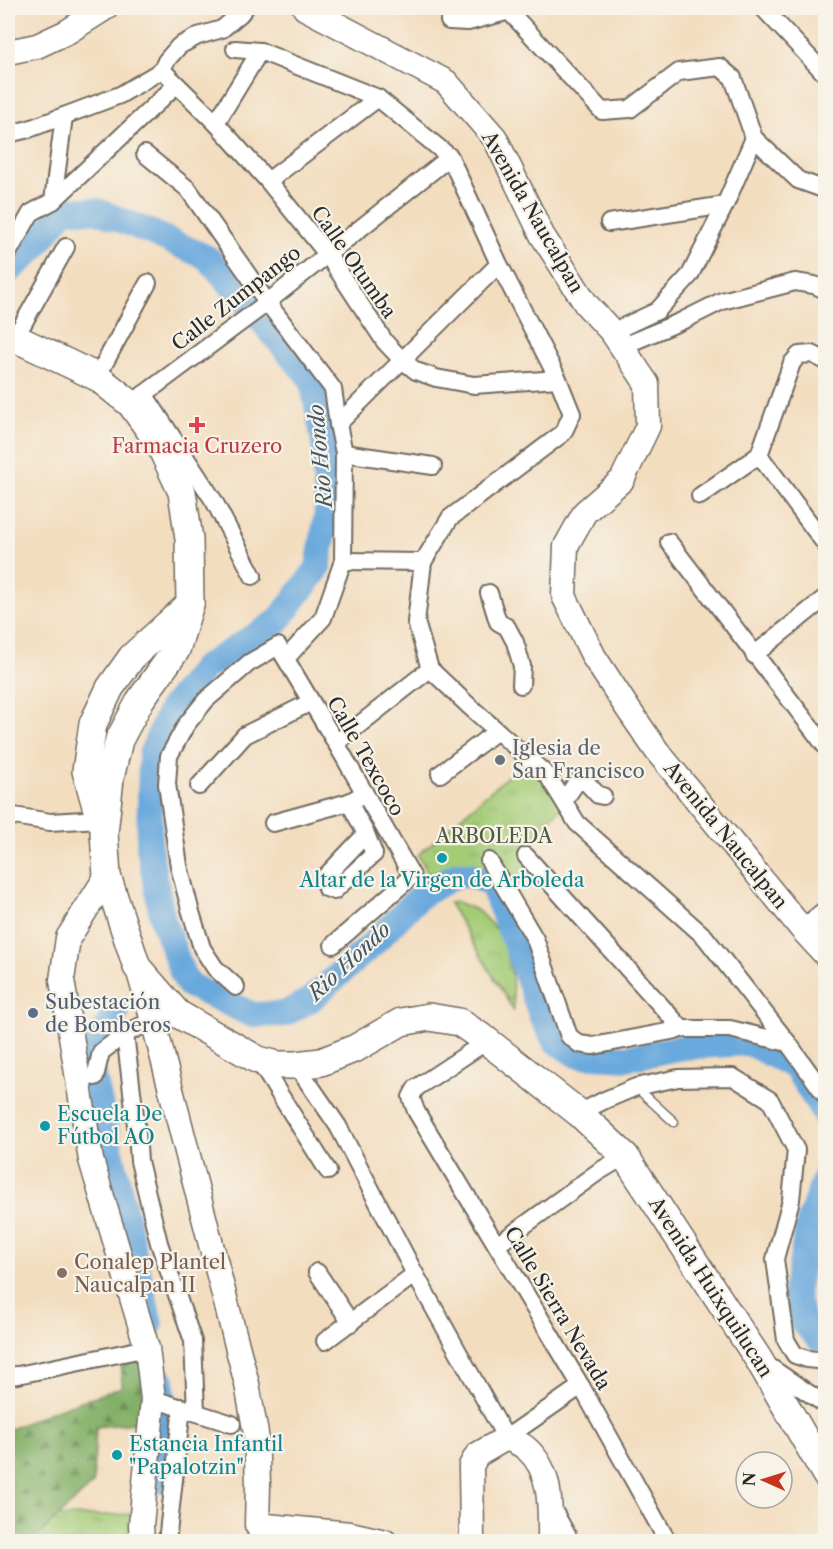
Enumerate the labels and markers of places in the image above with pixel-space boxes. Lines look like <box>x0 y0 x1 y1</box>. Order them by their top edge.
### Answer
marker: Farmacia Cruzero <box>190 418 204 432</box>
place label: Farmacia Cruzero <box>112 434 282 458</box>
place label: Iglesia de San Francisco <box>512 736 645 783</box>
marker: Iglesia de San Francisco <box>493 753 507 767</box>
marker: Altar de la Virgen de Arboleda <box>435 851 449 865</box>
place label: Altar de la Virgen de Arboleda <box>299 868 585 892</box>
place label: Subestación de Bomberos <box>45 990 171 1037</box>
marker: Subestación de Bomberos <box>26 1006 40 1020</box>
place label: Escuela De Fútbol AO <box>57 1102 163 1149</box>
marker: Escuela De Fútbol AO <box>38 1119 52 1133</box>
place label: Conalep Plantel Naucalpan II <box>74 1250 226 1297</box>
marker: Conalep Plantel Naucalpan II <box>55 1266 69 1280</box>
place label: Estancia Infantil "Papalotzin" <box>129 1432 283 1479</box>
marker: Estancia Infantil "Papalotzin" <box>110 1448 124 1462</box>

